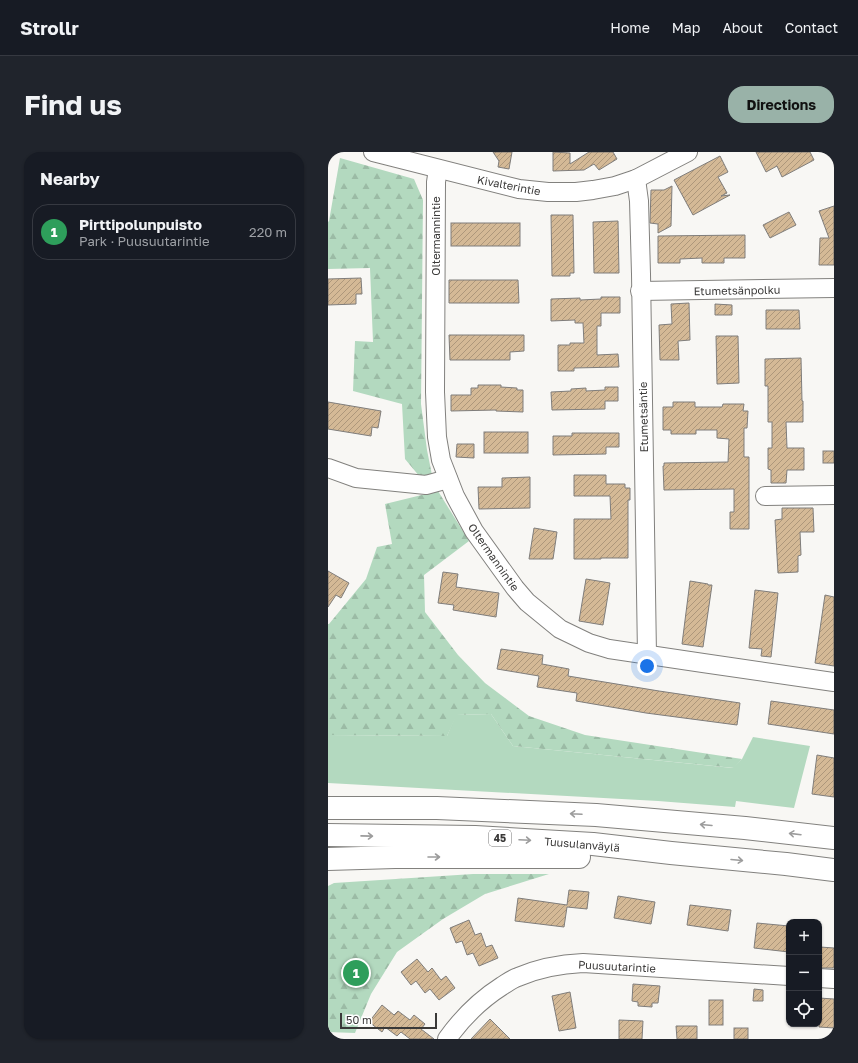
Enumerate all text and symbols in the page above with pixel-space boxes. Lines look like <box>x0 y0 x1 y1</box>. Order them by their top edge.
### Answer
text: Strollr <box>20 16 79 39</box>
text: Home <box>610 19 650 36</box>
text: Map <box>672 19 700 36</box>
text: About <box>722 19 763 36</box>
text: Contact <box>785 19 838 36</box>
button: Directions <box>728 86 834 123</box>
text: Find us <box>24 88 122 121</box>
text: Nearby <box>40 168 100 189</box>
street label: Kivalterintie <box>476 172 542 198</box>
street label: Oltermannintie <box>429 196 442 276</box>
text: Pirttipolunpuisto <box>79 215 202 233</box>
text: 1 <box>51 224 57 240</box>
text: 220 m <box>249 224 287 240</box>
text: Park · Puusuutarintie <box>79 233 210 249</box>
street label: Etumetsänpolku <box>693 283 781 297</box>
street label: Etumetsäntie <box>636 382 650 452</box>
street label: Oltermannintie <box>466 521 522 593</box>
your location <box>637 656 657 676</box>
one-way arrow <box>570 811 583 818</box>
one-way arrow <box>700 821 713 828</box>
road number: 45 <box>489 830 511 846</box>
one-way arrow <box>789 830 802 838</box>
one-way arrow <box>360 832 373 840</box>
street label: Tuusulanväylä <box>544 834 620 854</box>
one-way arrow <box>518 836 531 844</box>
one-way arrow <box>427 853 440 861</box>
one-way arrow <box>730 856 743 863</box>
map controls <box>786 919 822 1027</box>
button: + <box>786 919 822 955</box>
button: − <box>786 955 822 991</box>
street label: Puusuutarintie <box>578 957 656 975</box>
pin: 1 <box>343 958 369 988</box>
button: locate <box>786 991 822 1027</box>
scale bar <box>340 1011 437 1030</box>
text: 50 m <box>346 1013 372 1026</box>

